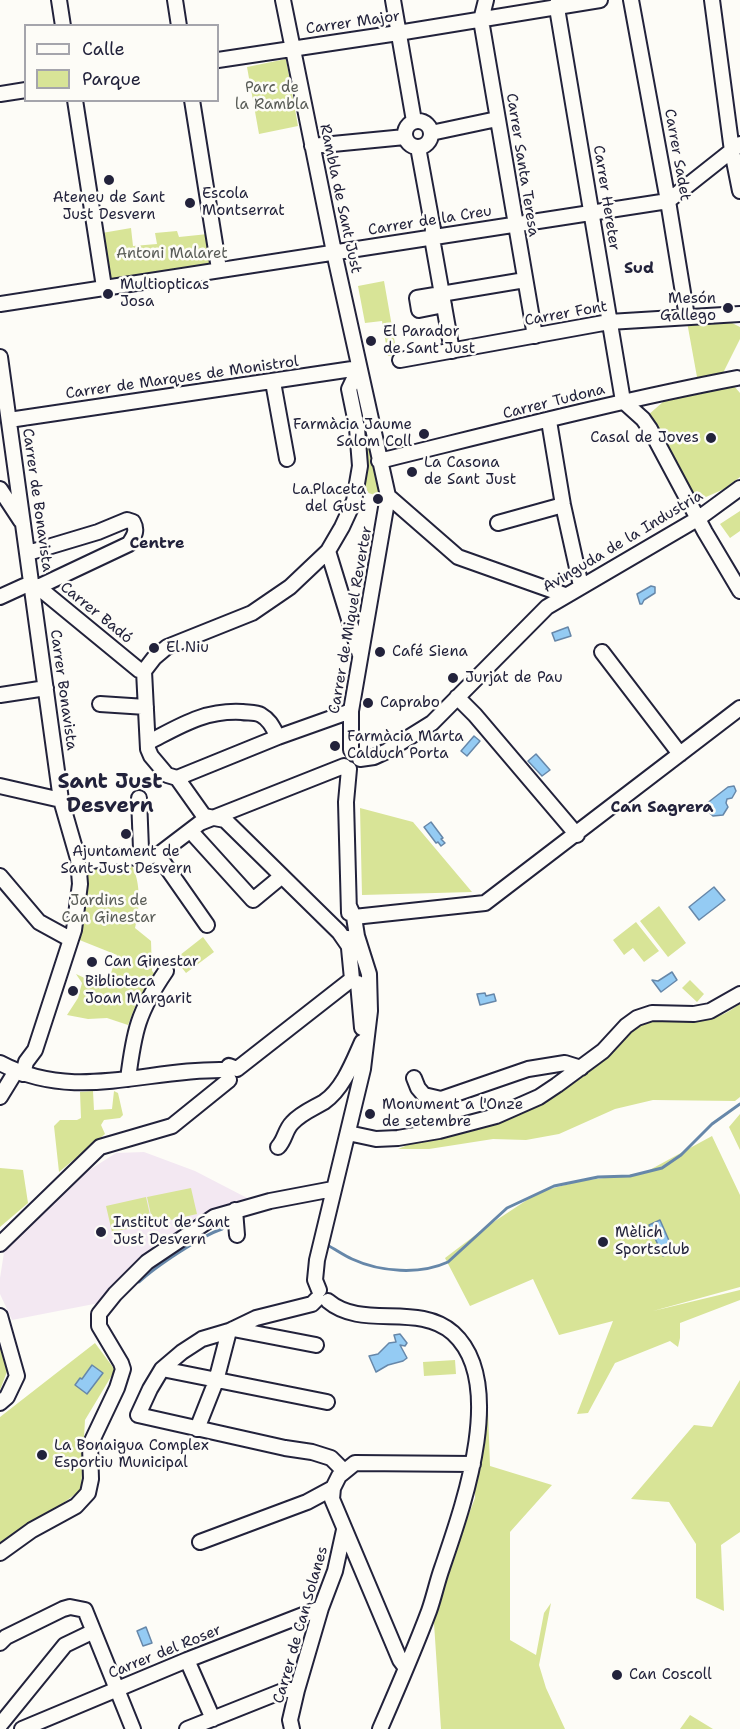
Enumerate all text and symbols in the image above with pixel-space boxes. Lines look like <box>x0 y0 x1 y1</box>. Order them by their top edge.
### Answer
street label: Carrer Major <box>305 7 401 39</box>
legend <box>24 24 219 102</box>
text: Calle <box>82 37 125 61</box>
text: Parque <box>82 67 141 91</box>
park label: Parc de la Rambla <box>235 79 309 114</box>
street label: Carrer Santa Teresa <box>502 92 542 238</box>
street label: Carrer Sadet <box>660 108 694 202</box>
street label: Rambla de Sant Just <box>315 123 365 275</box>
street label: Carrer Hereter <box>589 144 623 252</box>
marker: Ateneu de Sant Just Desvern <box>102 173 116 187</box>
place label: Escola Montserrat <box>202 185 285 220</box>
place label: Ateneu de Sant Just Desvern <box>53 189 165 224</box>
marker: Escola Montserrat <box>183 196 197 210</box>
street label: Carrer de la Creu <box>367 202 493 240</box>
park label: Antoni Malaret <box>116 245 228 263</box>
district label: Sud <box>624 259 654 279</box>
place label: Multiopticas Josa <box>120 276 209 311</box>
marker: Multiopticas Josa <box>101 287 115 301</box>
place label: Mesón Gallego <box>660 290 716 325</box>
street label: Carrer Font <box>523 298 609 330</box>
marker: Mesón Gallego <box>721 301 735 315</box>
place label: El Parador de Sant Just <box>383 323 475 358</box>
marker: El Parador de Sant Just <box>364 334 378 348</box>
street label: Carrer de Marques de Monistrol <box>64 353 300 403</box>
street label: Carrer Tudona <box>501 381 607 423</box>
place label: Farmàcia Jaume Salom Coll <box>293 416 412 451</box>
street label: Carrer de Bonavista <box>18 427 56 573</box>
marker: Farmàcia Jaume Salom Coll <box>417 427 431 441</box>
place label: Casal de Joves <box>590 429 699 447</box>
marker: Casal de Joves <box>704 431 718 445</box>
place label: La Casona de Sant Just <box>424 454 516 489</box>
marker: La Casona de Sant Just <box>405 465 419 479</box>
place label: La.Placeta del Gust <box>292 481 366 516</box>
street label: Avinguda de la Industria <box>540 487 706 597</box>
marker: La.Placeta del Gust <box>371 492 385 506</box>
street label: Carrer de Miquel Reverter <box>326 525 376 715</box>
district label: Centre <box>129 534 185 554</box>
street label: Carrer Badó <box>56 578 136 648</box>
street label: Carrer Bonavista <box>46 628 80 752</box>
place label: El Niu <box>166 639 209 657</box>
marker: El Niu <box>147 641 161 655</box>
place label: Café Siena <box>392 643 468 661</box>
marker: Café Siena <box>373 645 387 659</box>
place label: Jurjat de Pau <box>465 669 563 687</box>
marker: Jurjat de Pau <box>446 671 460 685</box>
place label: Caprabo <box>380 694 440 712</box>
marker: Caprabo <box>361 696 375 710</box>
place label: Farmàcia Marta Calduch Porta <box>347 728 464 763</box>
marker: Farmàcia Marta Calduch Porta <box>328 739 342 753</box>
district label: Sant Just Desvern <box>58 770 162 820</box>
district label: Can Sagrera <box>610 798 714 818</box>
marker: Ajuntament de Sant Just Desvern <box>119 827 133 841</box>
place label: Ajuntament de Sant Just Desvern <box>60 843 192 878</box>
park label: Jardins de Can Ginestar <box>62 892 156 927</box>
place label: Can Ginestar <box>104 953 199 971</box>
marker: Can Ginestar <box>85 955 99 969</box>
place label: Biblioteca Joan Margarit <box>85 973 192 1008</box>
marker: Biblioteca Joan Margarit <box>66 984 80 998</box>
place label: Monument a l'Onze de setembre <box>382 1096 523 1131</box>
marker: Monument a l'Onze de setembre <box>363 1107 377 1121</box>
place label: Institut de Sant Just Desvern <box>113 1214 230 1249</box>
place label: Mèlich Sportsclub <box>615 1224 690 1259</box>
marker: Institut de Sant Just Desvern <box>94 1225 108 1239</box>
marker: Mèlich Sportsclub <box>596 1235 610 1249</box>
place label: La Bonaigua Complex Esportiu Municipal <box>54 1437 209 1472</box>
marker: La Bonaigua Complex Esportiu Municipal <box>35 1448 49 1462</box>
street label: Carrer de Can Solanes <box>270 1544 332 1706</box>
street label: Carrer del Roser <box>106 1621 224 1683</box>
place label: Can Coscoll <box>629 1666 712 1684</box>
marker: Can Coscoll <box>610 1668 624 1682</box>

